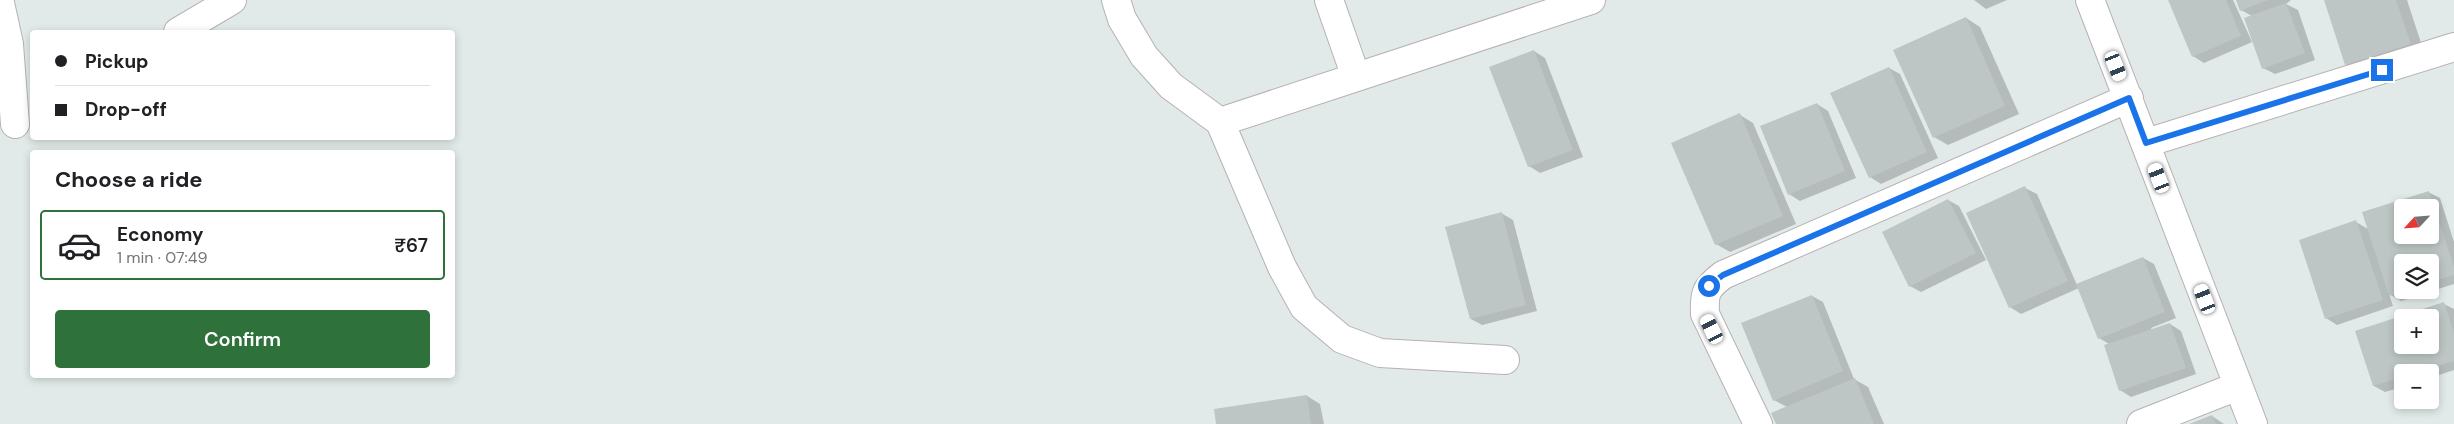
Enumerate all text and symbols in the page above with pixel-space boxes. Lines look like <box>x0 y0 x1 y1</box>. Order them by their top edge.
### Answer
text: Pickup <box>85 49 149 74</box>
car <box>2103 49 2128 83</box>
route end <box>2371 59 2393 81</box>
text: Drop-off <box>85 97 167 122</box>
car <box>2146 161 2171 195</box>
text: Choose a ride <box>55 165 203 194</box>
north arrow <box>2394 199 2439 244</box>
map controls <box>2394 199 2439 409</box>
text: Economy <box>117 222 204 247</box>
icon: car <box>57 223 102 268</box>
text: ₹67 <box>394 233 428 258</box>
text: 1 min · 07:49 <box>117 247 207 268</box>
button: layers <box>2394 254 2439 299</box>
route start <box>1698 275 1720 297</box>
car <box>2192 282 2217 316</box>
button: + <box>2394 309 2439 354</box>
button: Confirm <box>55 310 430 368</box>
car <box>1698 312 1725 346</box>
button: − <box>2394 364 2439 409</box>

